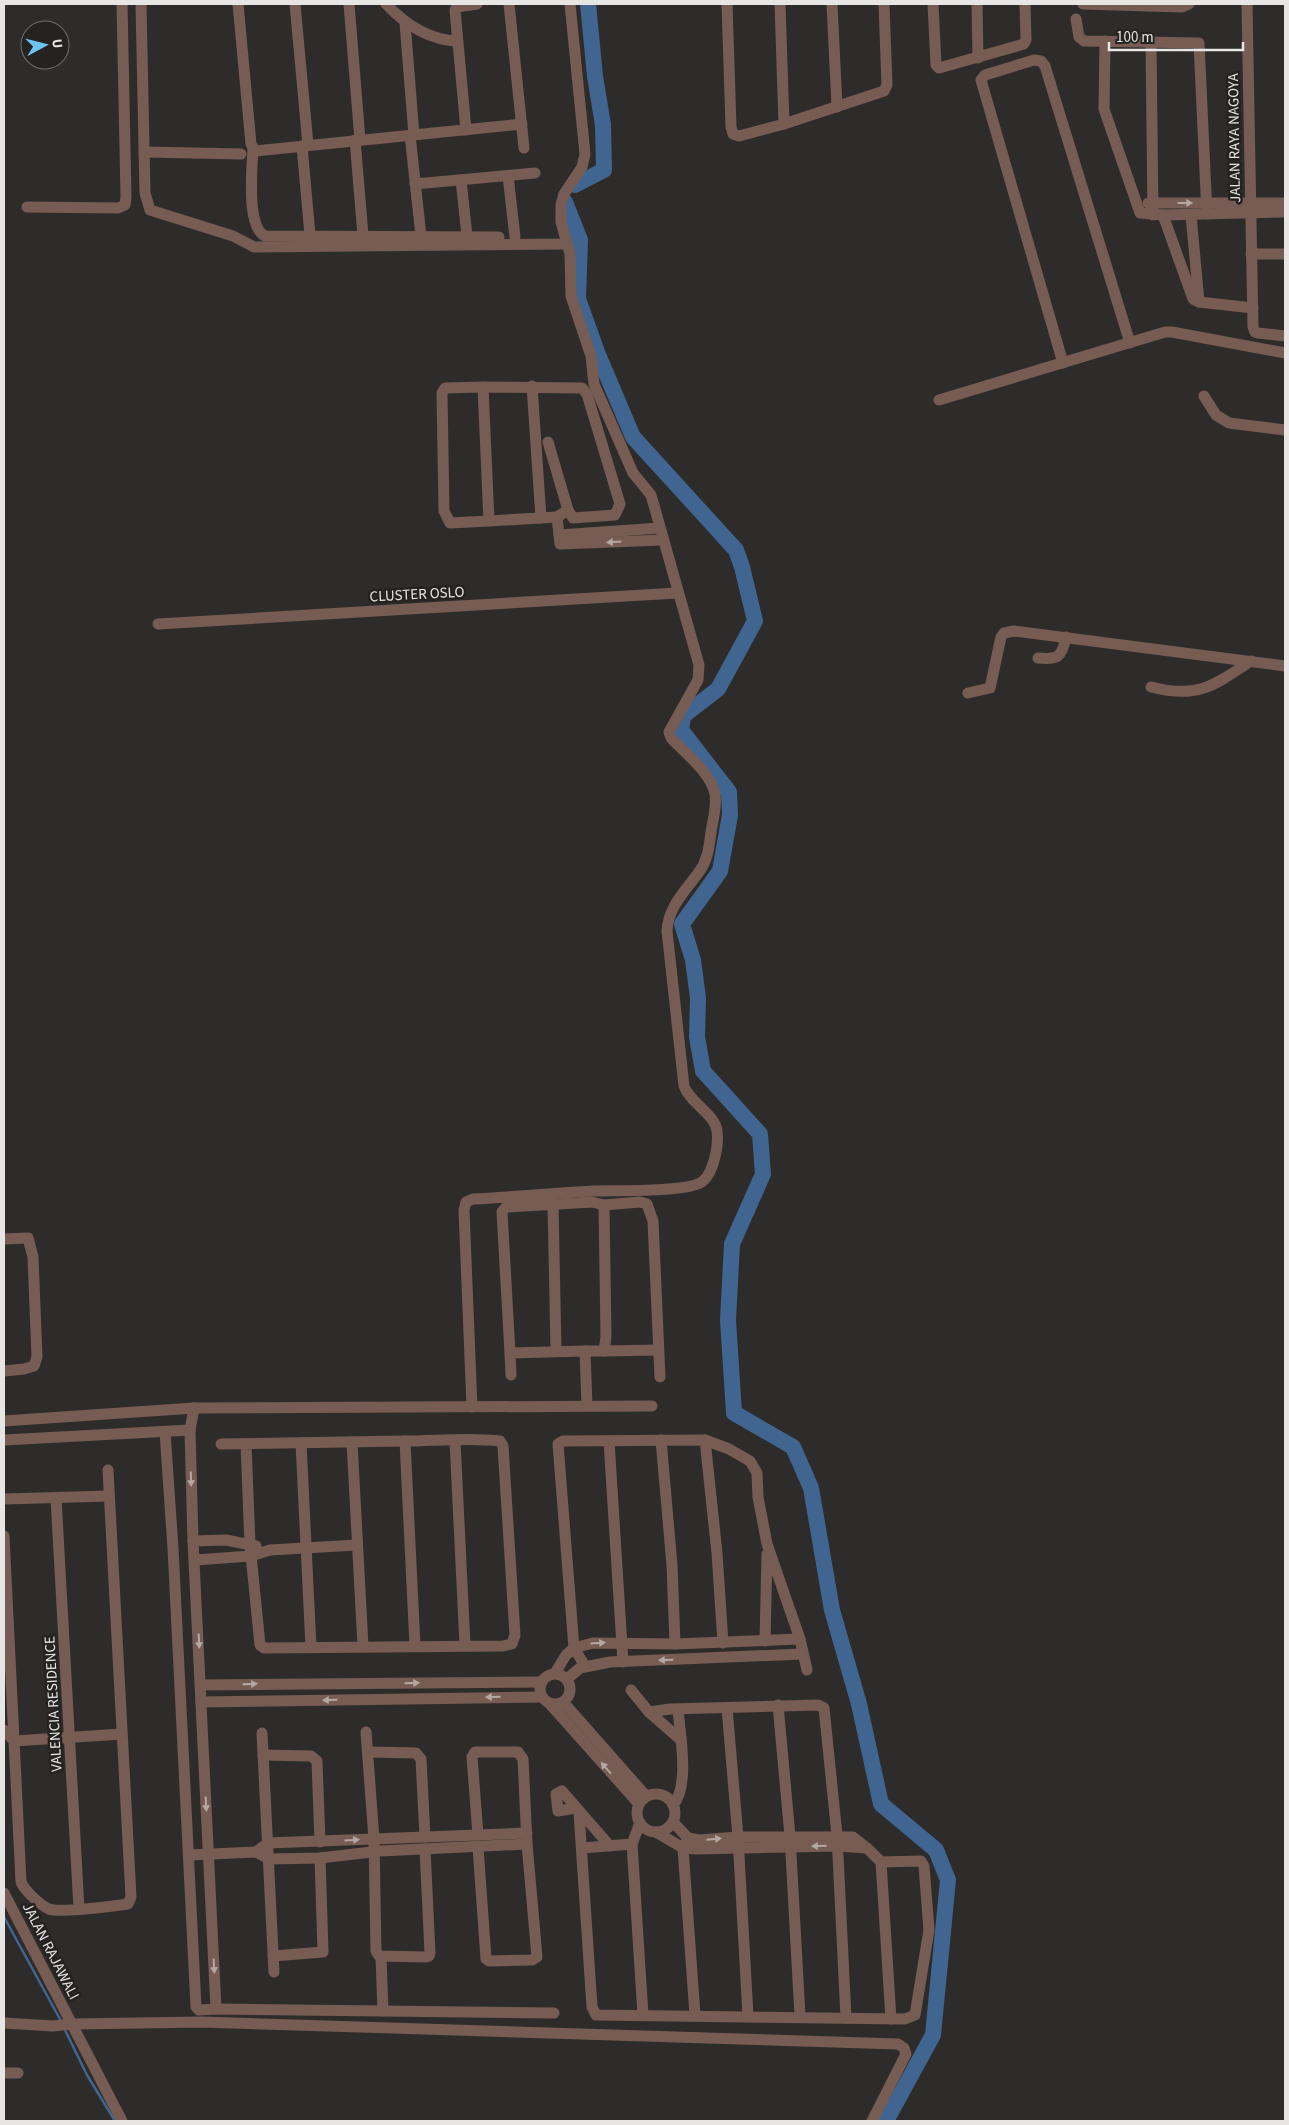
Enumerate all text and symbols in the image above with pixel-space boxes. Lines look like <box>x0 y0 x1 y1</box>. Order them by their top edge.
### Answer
north arrow <box>20 20 70 70</box>
scale bar <box>1109 20 1243 52</box>
text: 100 m <box>1116 27 1154 48</box>
text: U <box>46 38 67 49</box>
street label: JALAN RAYA NAGOYA <box>1223 72 1246 203</box>
one-way arrow <box>1177 199 1193 207</box>
one-way arrow <box>606 538 622 546</box>
street label: CLUSTER OSLO <box>369 582 465 607</box>
one-way arrow <box>187 1471 195 1487</box>
one-way arrow <box>195 1634 203 1650</box>
street label: VALENCIA RESIDENCE <box>39 1635 68 1772</box>
one-way arrow <box>590 1639 606 1647</box>
one-way arrow <box>658 1656 674 1664</box>
one-way arrow <box>404 1679 420 1687</box>
one-way arrow <box>242 1680 258 1688</box>
one-way arrow <box>485 1693 501 1701</box>
one-way arrow <box>322 1696 338 1704</box>
one-way arrow <box>601 1761 612 1774</box>
one-way arrow <box>202 1796 210 1812</box>
one-way arrow <box>706 1835 722 1843</box>
one-way arrow <box>344 1836 360 1844</box>
one-way arrow <box>810 1842 826 1850</box>
street label: JALAN RAJAWALI <box>17 1899 84 2004</box>
one-way arrow <box>210 1958 218 1974</box>

